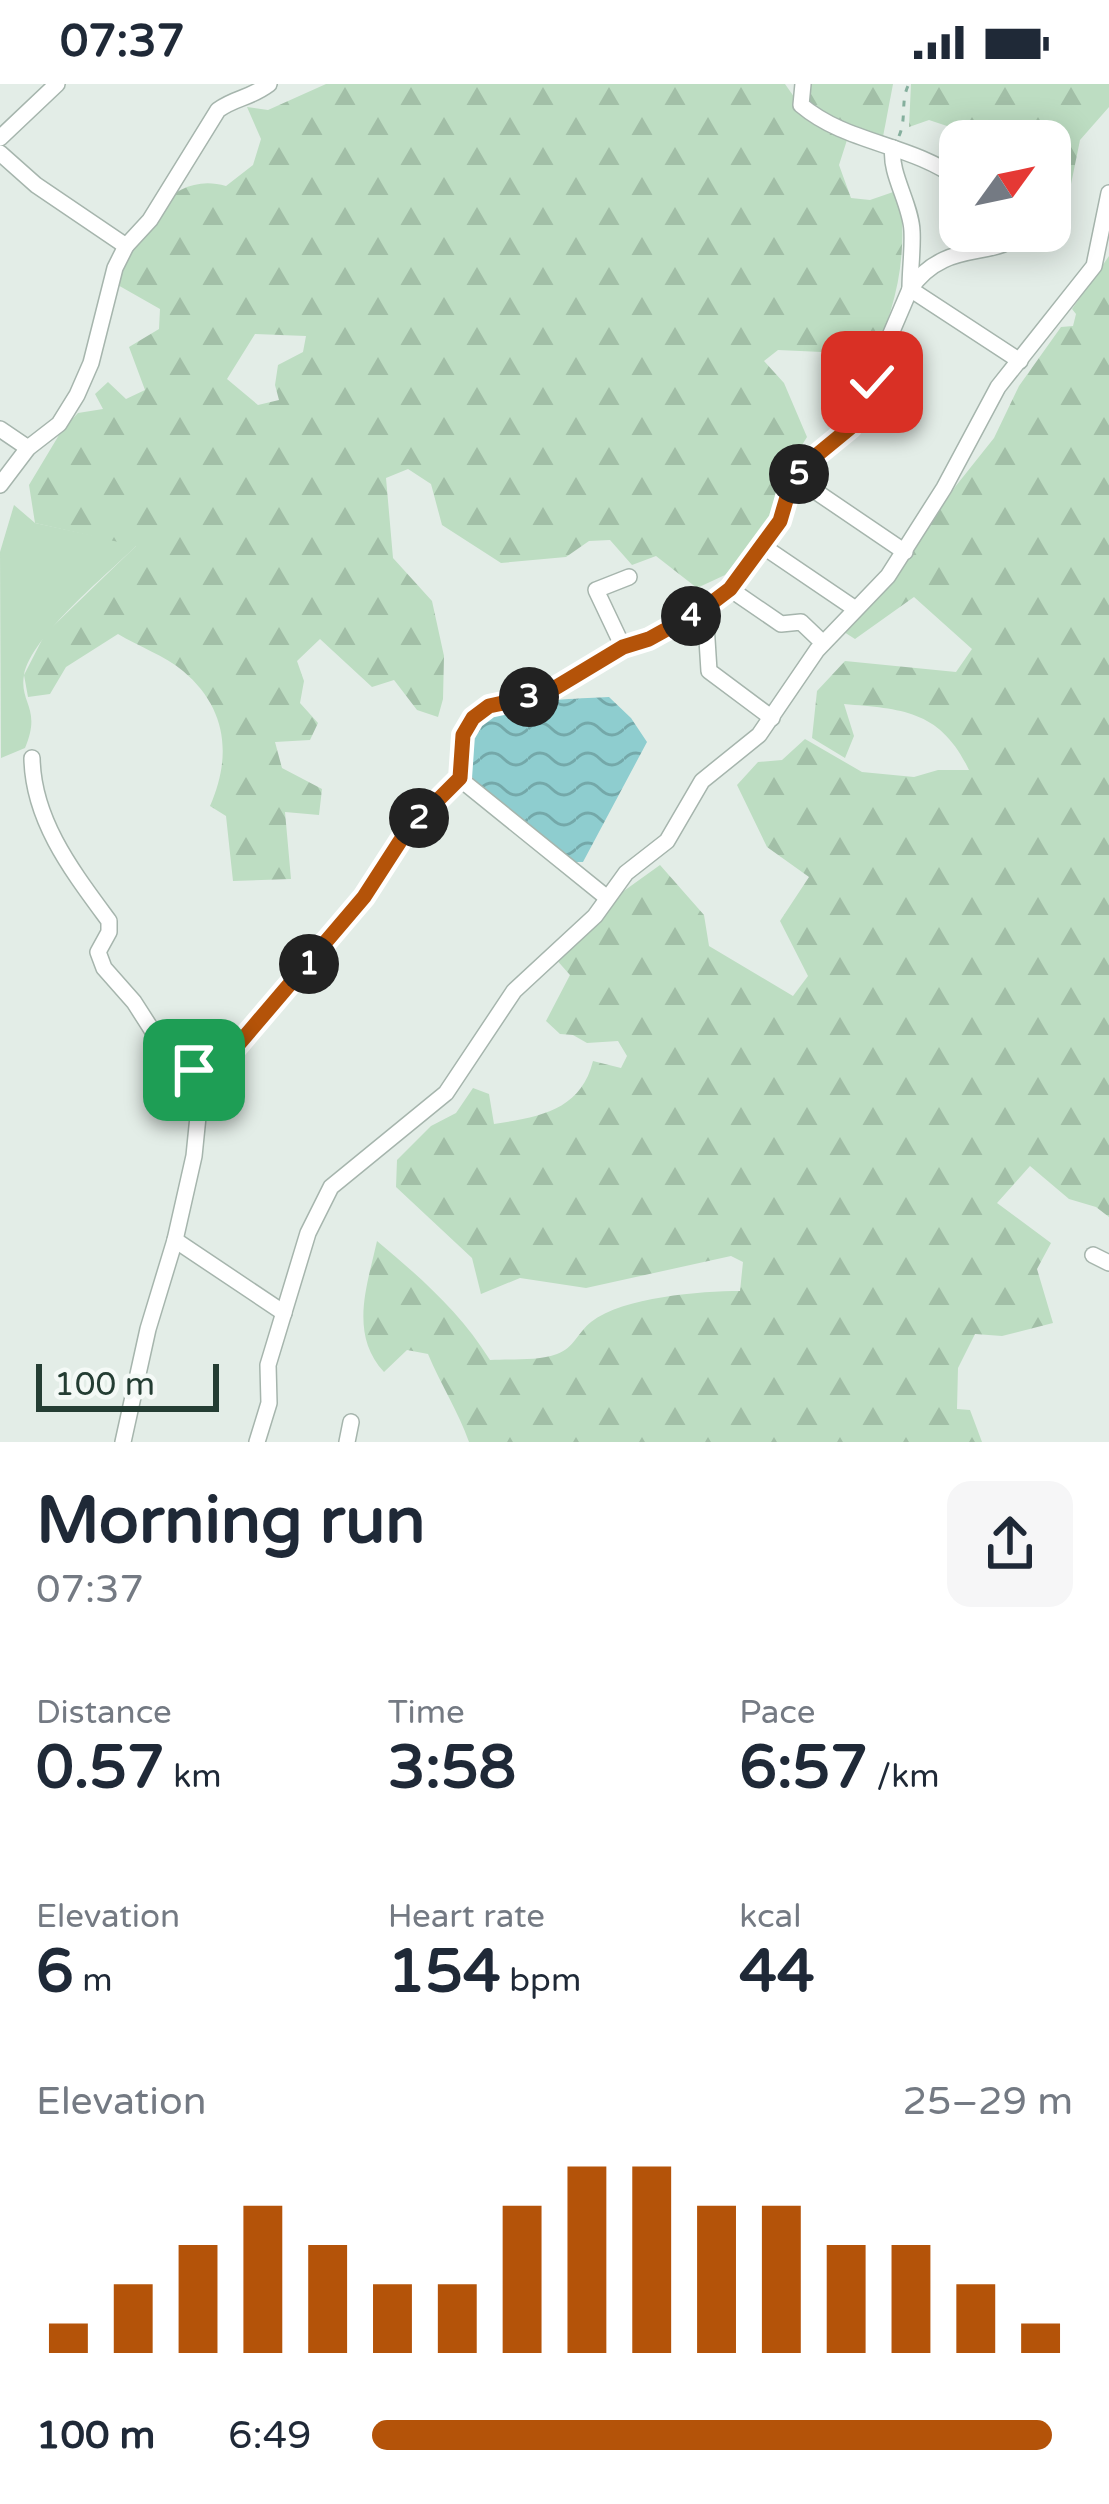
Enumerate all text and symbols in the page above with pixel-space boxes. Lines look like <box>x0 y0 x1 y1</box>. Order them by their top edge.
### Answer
text: 07:37 <box>60 15 185 69</box>
north arrow <box>939 120 1071 252</box>
map controls <box>939 120 1071 252</box>
pin <box>821 331 923 433</box>
icon: check <box>839 349 905 415</box>
pin: 5 <box>769 444 829 504</box>
text: 5 <box>789 454 809 493</box>
pin: 4 <box>661 586 721 646</box>
text: 4 <box>681 596 701 635</box>
pin: 3 <box>499 667 559 727</box>
text: 3 <box>519 677 539 716</box>
pin: 2 <box>389 788 449 848</box>
text: 2 <box>409 798 429 837</box>
pin: 1 <box>279 934 339 994</box>
text: 1 <box>299 944 319 983</box>
pin <box>143 1019 245 1121</box>
icon: arrive <box>161 1037 227 1103</box>
scale bar <box>36 1358 219 1411</box>
text: 100 m <box>54 1365 155 1404</box>
text: Morning run <box>36 1481 426 1561</box>
button: share <box>947 1481 1073 1607</box>
text: 07:37 <box>36 1566 144 1613</box>
text: Distance <box>36 1693 172 1732</box>
text: Time <box>388 1693 465 1732</box>
text: Pace <box>739 1693 815 1732</box>
text: 0.57 <box>36 1732 165 1804</box>
text: 3:58 <box>388 1732 516 1804</box>
text: 6:57 <box>739 1732 868 1804</box>
text: km <box>165 1757 222 1796</box>
text: /km <box>868 1757 939 1796</box>
text: Elevation <box>36 1897 180 1936</box>
text: Heart rate <box>388 1897 545 1936</box>
text: kcal <box>739 1897 801 1936</box>
text: 6 <box>36 1936 74 2008</box>
text: 154 <box>388 1936 501 2008</box>
text: 44 <box>739 1936 815 2008</box>
text: m <box>74 1961 113 2000</box>
text: bpm <box>501 1961 581 2000</box>
text: Elevation <box>36 2078 206 2125</box>
text: 25–29 m <box>902 2078 1073 2125</box>
text: 100 m <box>36 2412 155 2459</box>
text: 6:49 <box>228 2412 312 2459</box>

